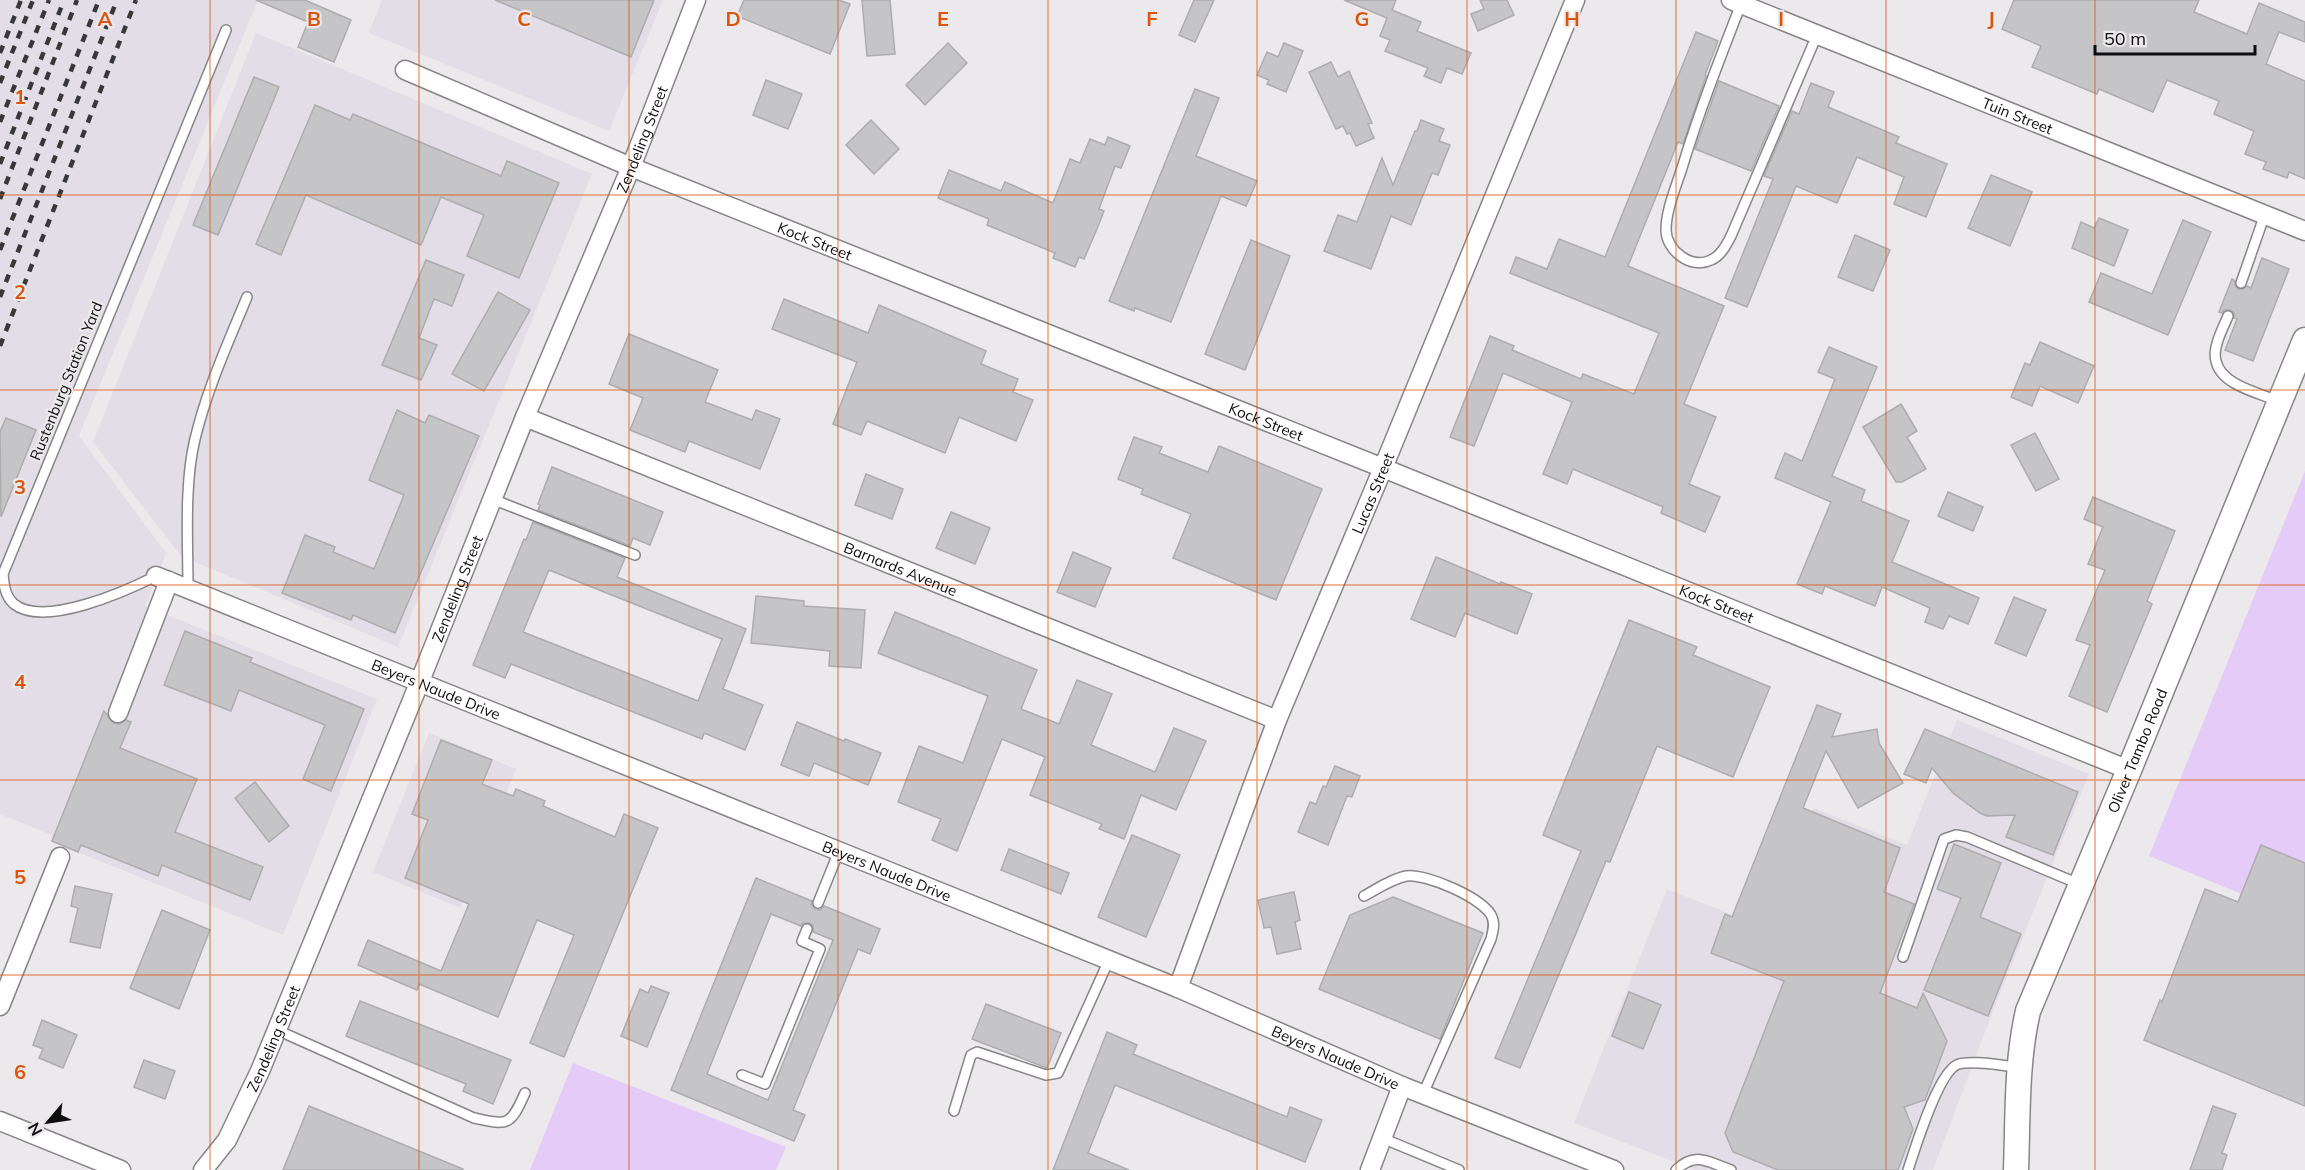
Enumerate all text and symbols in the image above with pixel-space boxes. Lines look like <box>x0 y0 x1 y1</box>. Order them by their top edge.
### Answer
text: A <box>98 6 113 31</box>
text: B <box>307 6 321 31</box>
text: C <box>517 6 531 31</box>
text: D <box>725 6 741 31</box>
text: E <box>937 6 949 31</box>
text: F <box>1146 6 1158 31</box>
text: G <box>1355 6 1369 31</box>
text: H <box>1564 6 1580 31</box>
text: I <box>1778 6 1784 31</box>
text: J <box>1987 6 1995 31</box>
scale bar <box>2095 18 2256 56</box>
text: 50 m <box>2104 27 2146 50</box>
street label: Zendeling Street <box>612 83 671 195</box>
text: 1 <box>14 84 26 109</box>
street label: Tuin Street <box>1980 93 2056 138</box>
street label: Kock Street <box>775 217 855 264</box>
text: 2 <box>14 279 26 304</box>
street label: Rustenburg Station Yard <box>25 299 107 463</box>
street label: Kock Street <box>1226 398 1306 445</box>
street label: Lucas Street <box>1347 450 1398 536</box>
text: 3 <box>14 474 26 499</box>
street label: Zendeling Street <box>427 532 487 645</box>
street label: Barnards Avenue <box>841 537 960 600</box>
street label: Kock Street <box>1677 580 1757 627</box>
street label: Beyers Naude Drive <box>369 654 503 723</box>
text: 4 <box>14 669 26 694</box>
street label: Oliver Tambo Road <box>2103 686 2171 815</box>
street label: Beyers Naude Drive <box>820 836 954 905</box>
text: 5 <box>14 864 26 889</box>
street label: Zendeling Street <box>242 982 304 1095</box>
street label: Beyers Naude Drive <box>1269 1021 1402 1093</box>
text: 6 <box>14 1059 26 1084</box>
north arrow <box>18 1092 78 1152</box>
text: N <box>23 1119 47 1139</box>

